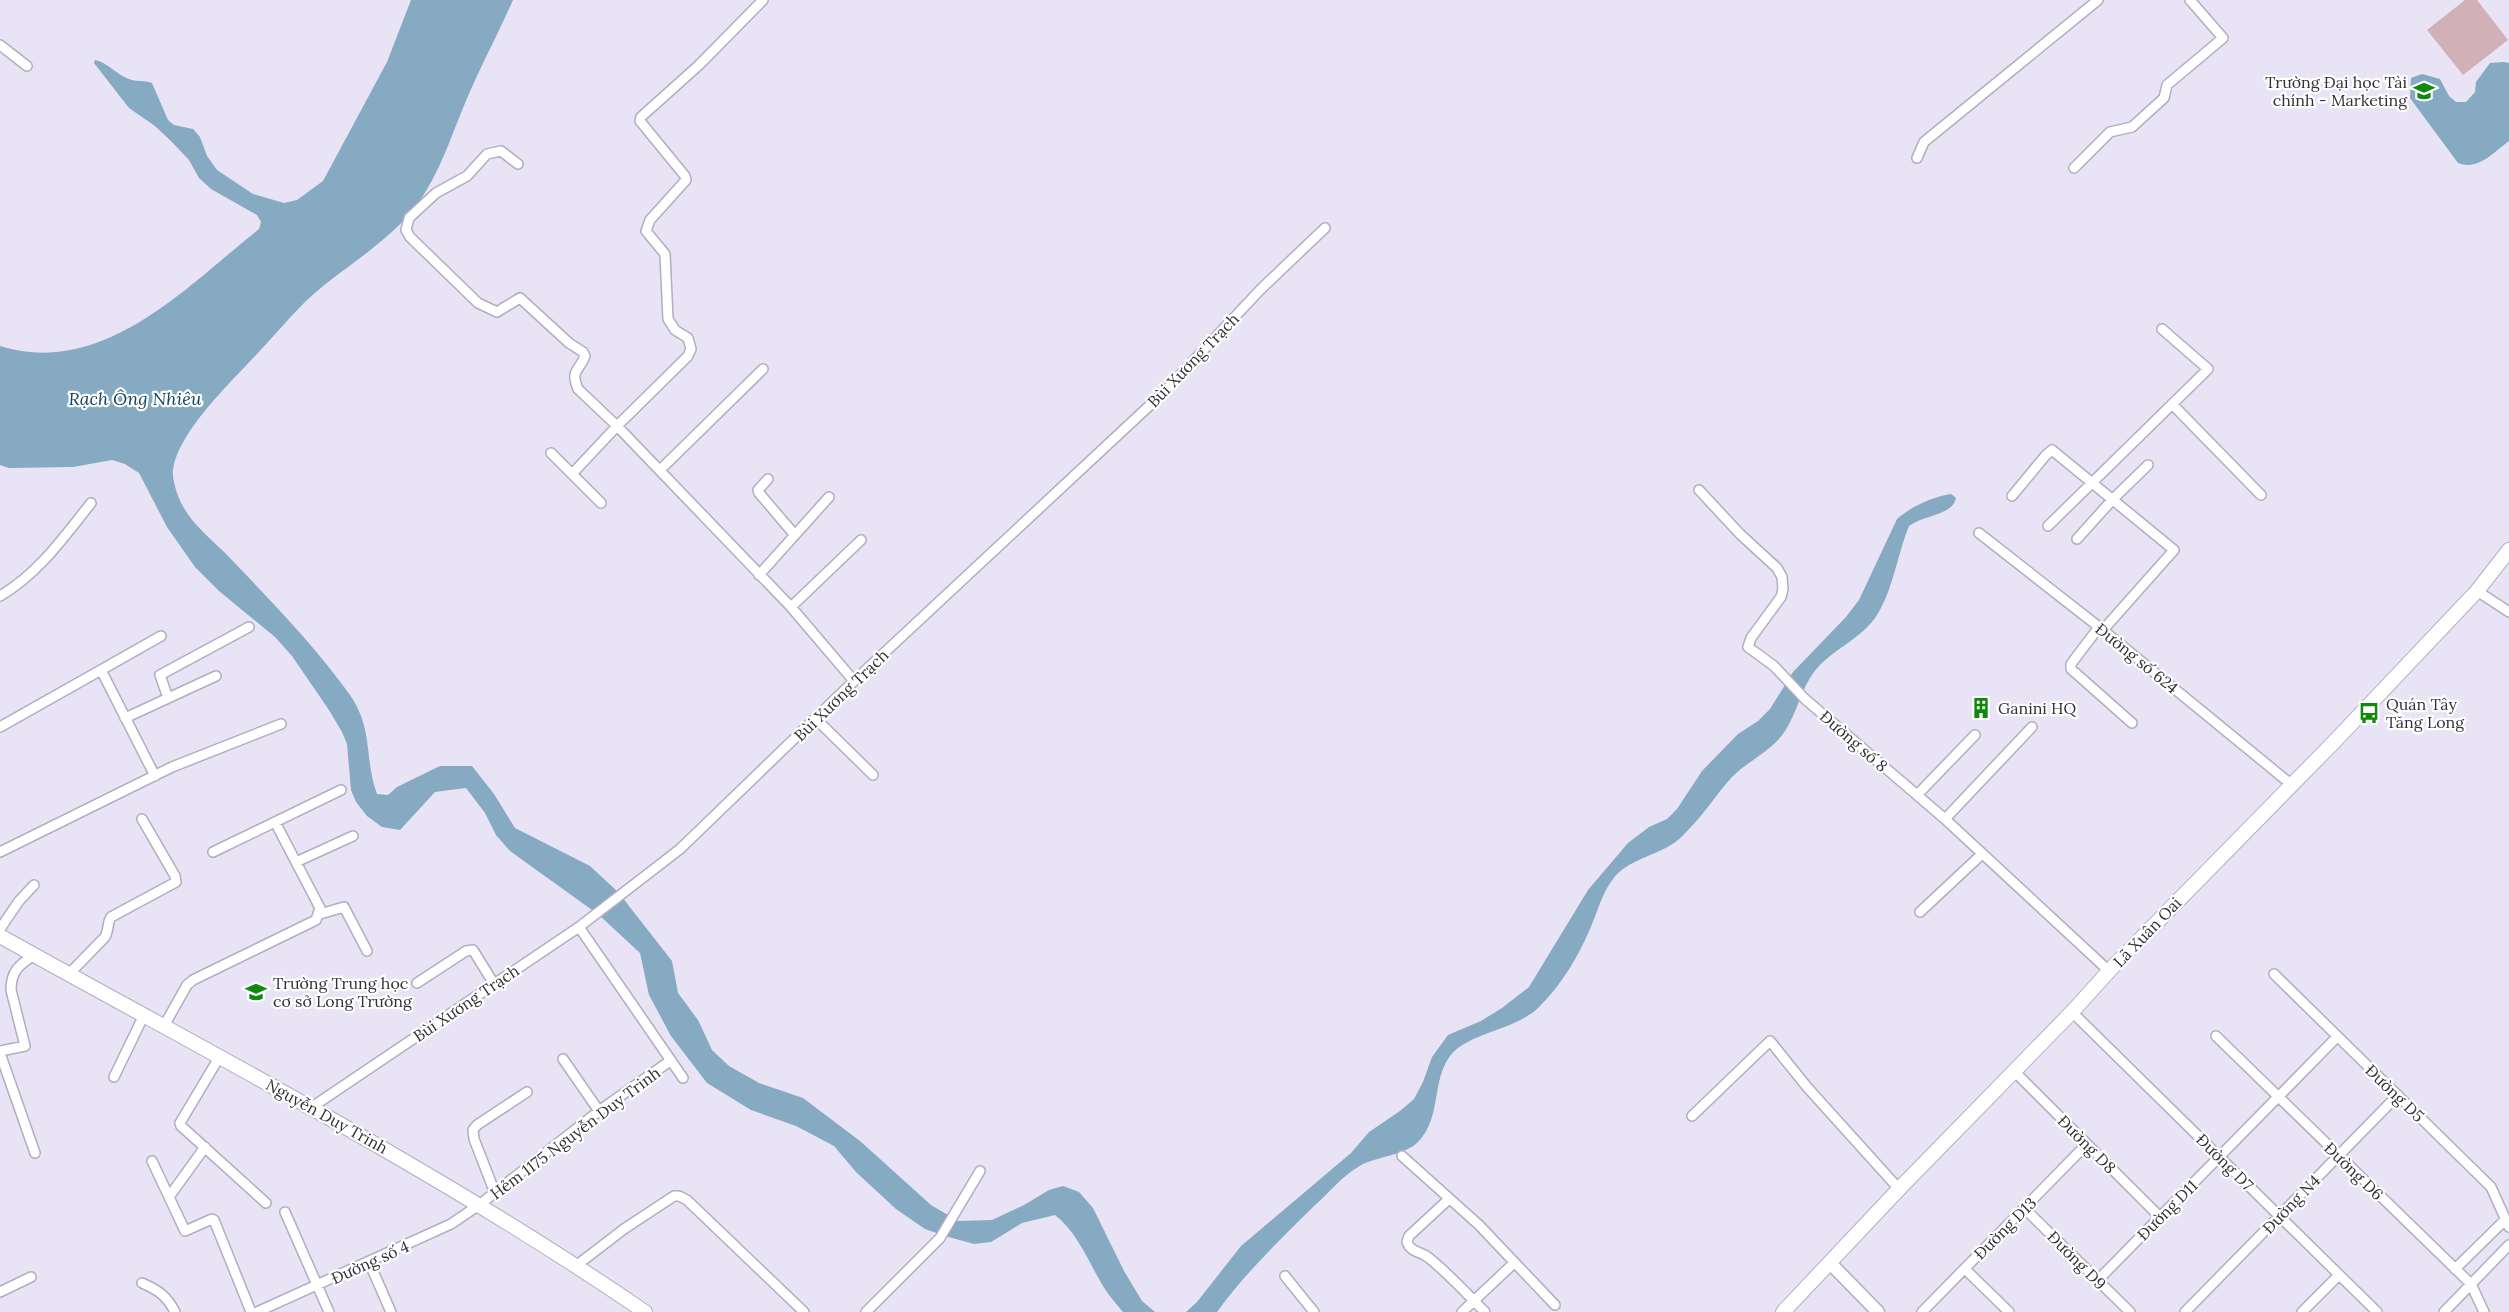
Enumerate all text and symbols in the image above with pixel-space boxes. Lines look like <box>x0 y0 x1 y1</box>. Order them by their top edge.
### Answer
place label: Trường Đại học Tài chính - Marketing <box>2265 72 2408 110</box>
school or university icon: Trường Đại học Tài chính - Marketing <box>2412 79 2436 103</box>
street label: Bùi Xương Trạch <box>1143 308 1243 411</box>
water label: Rạch Ông Nhiêu <box>68 387 202 410</box>
street label: Đường số 624 <box>2092 619 2183 698</box>
street label: Bùi Xương Trạch <box>790 645 893 745</box>
place label: Quán Tây Tăng Long <box>2386 694 2465 732</box>
building icon: Ganini HQ <box>1969 696 1993 720</box>
place label: Ganini HQ <box>1998 698 2076 718</box>
bus stop icon: Quán Tây Tăng Long <box>2357 701 2381 725</box>
street label: Đường số 8 <box>1816 706 1892 776</box>
street label: Lã Xuân Oai <box>2109 893 2185 971</box>
street label: Bùi Xương Trạch <box>409 960 523 1046</box>
place label: Trường Trung học cơ sở Long Trường <box>273 973 413 1011</box>
school or university icon: Trường Trung học cơ sở Long Trường <box>244 980 268 1004</box>
street label: Đường D5 <box>2361 1060 2429 1126</box>
street label: Hẻm 1175 Nguyễn Duy Trinh <box>486 1062 664 1204</box>
street label: Nguyễn Duy Trinh <box>263 1074 392 1158</box>
street label: Đường D8 <box>2054 1111 2120 1177</box>
street label: Đường D7 <box>2192 1129 2258 1195</box>
street label: Đường D6 <box>2320 1138 2388 1204</box>
street label: Đường N4 <box>2258 1170 2324 1238</box>
street label: Đường D11 <box>2133 1176 2201 1244</box>
street label: Đường D13 <box>1970 1192 2041 1263</box>
street label: Đường D9 <box>2043 1226 2111 1294</box>
street label: Đường số 4 <box>328 1236 412 1288</box>

